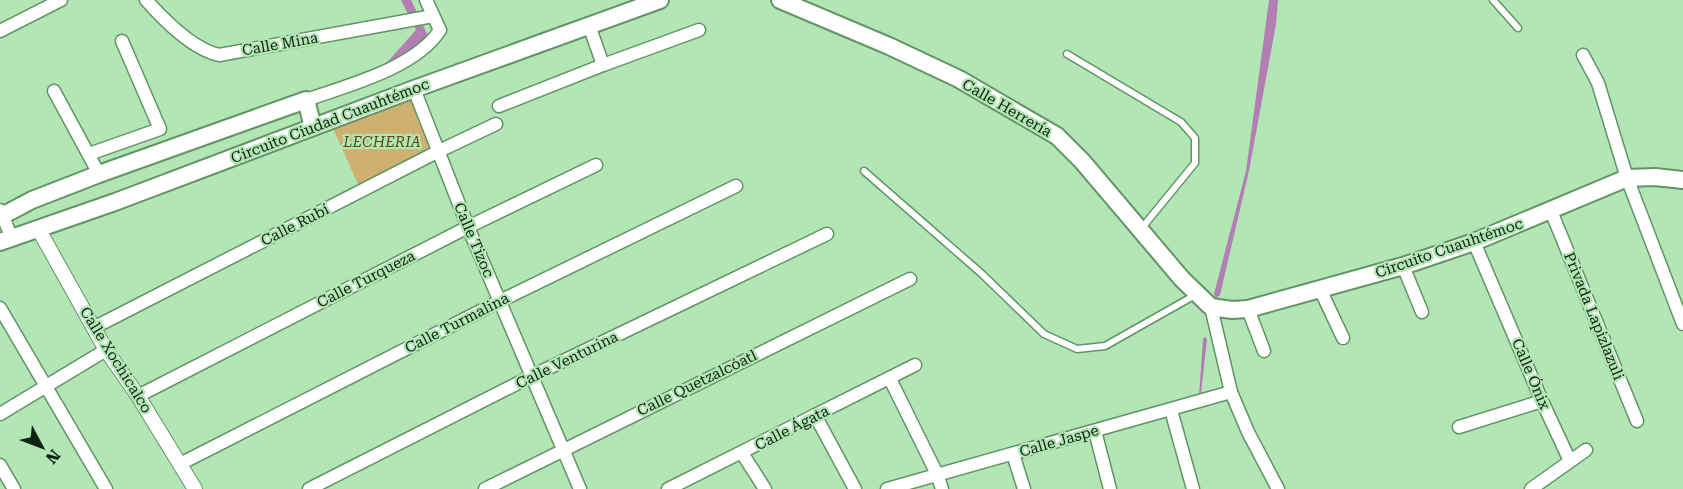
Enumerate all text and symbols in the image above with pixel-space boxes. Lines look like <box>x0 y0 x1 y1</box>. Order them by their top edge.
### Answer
street label: Calle Mina <box>240 28 320 60</box>
street label: Circuito Ciudad Cuauhtémoc <box>228 75 432 167</box>
street label: Calle Herrería <box>959 75 1055 141</box>
park label: LECHERIA <box>342 133 421 151</box>
street label: Calle Rubí <box>258 200 332 250</box>
street label: Calle Tizoc <box>450 200 498 280</box>
street label: Circuito Cuauhtémoc <box>1373 214 1525 282</box>
street label: Calle Turqueza <box>314 247 418 311</box>
street label: Privada Lapizlazuli <box>1560 249 1628 383</box>
street label: Calle Turmalina <box>402 289 512 357</box>
street label: Calle Xochicalco <box>76 304 156 416</box>
street label: Calle Venturina <box>513 327 621 393</box>
street label: Calle Ónix <box>1508 335 1555 412</box>
street label: Calle Quetzalcóatl <box>634 346 760 420</box>
street label: Calle Ágata <box>752 402 832 454</box>
north arrow <box>12 417 72 477</box>
street label: Calle Jaspe <box>1017 421 1101 461</box>
text: N <box>42 446 64 467</box>

